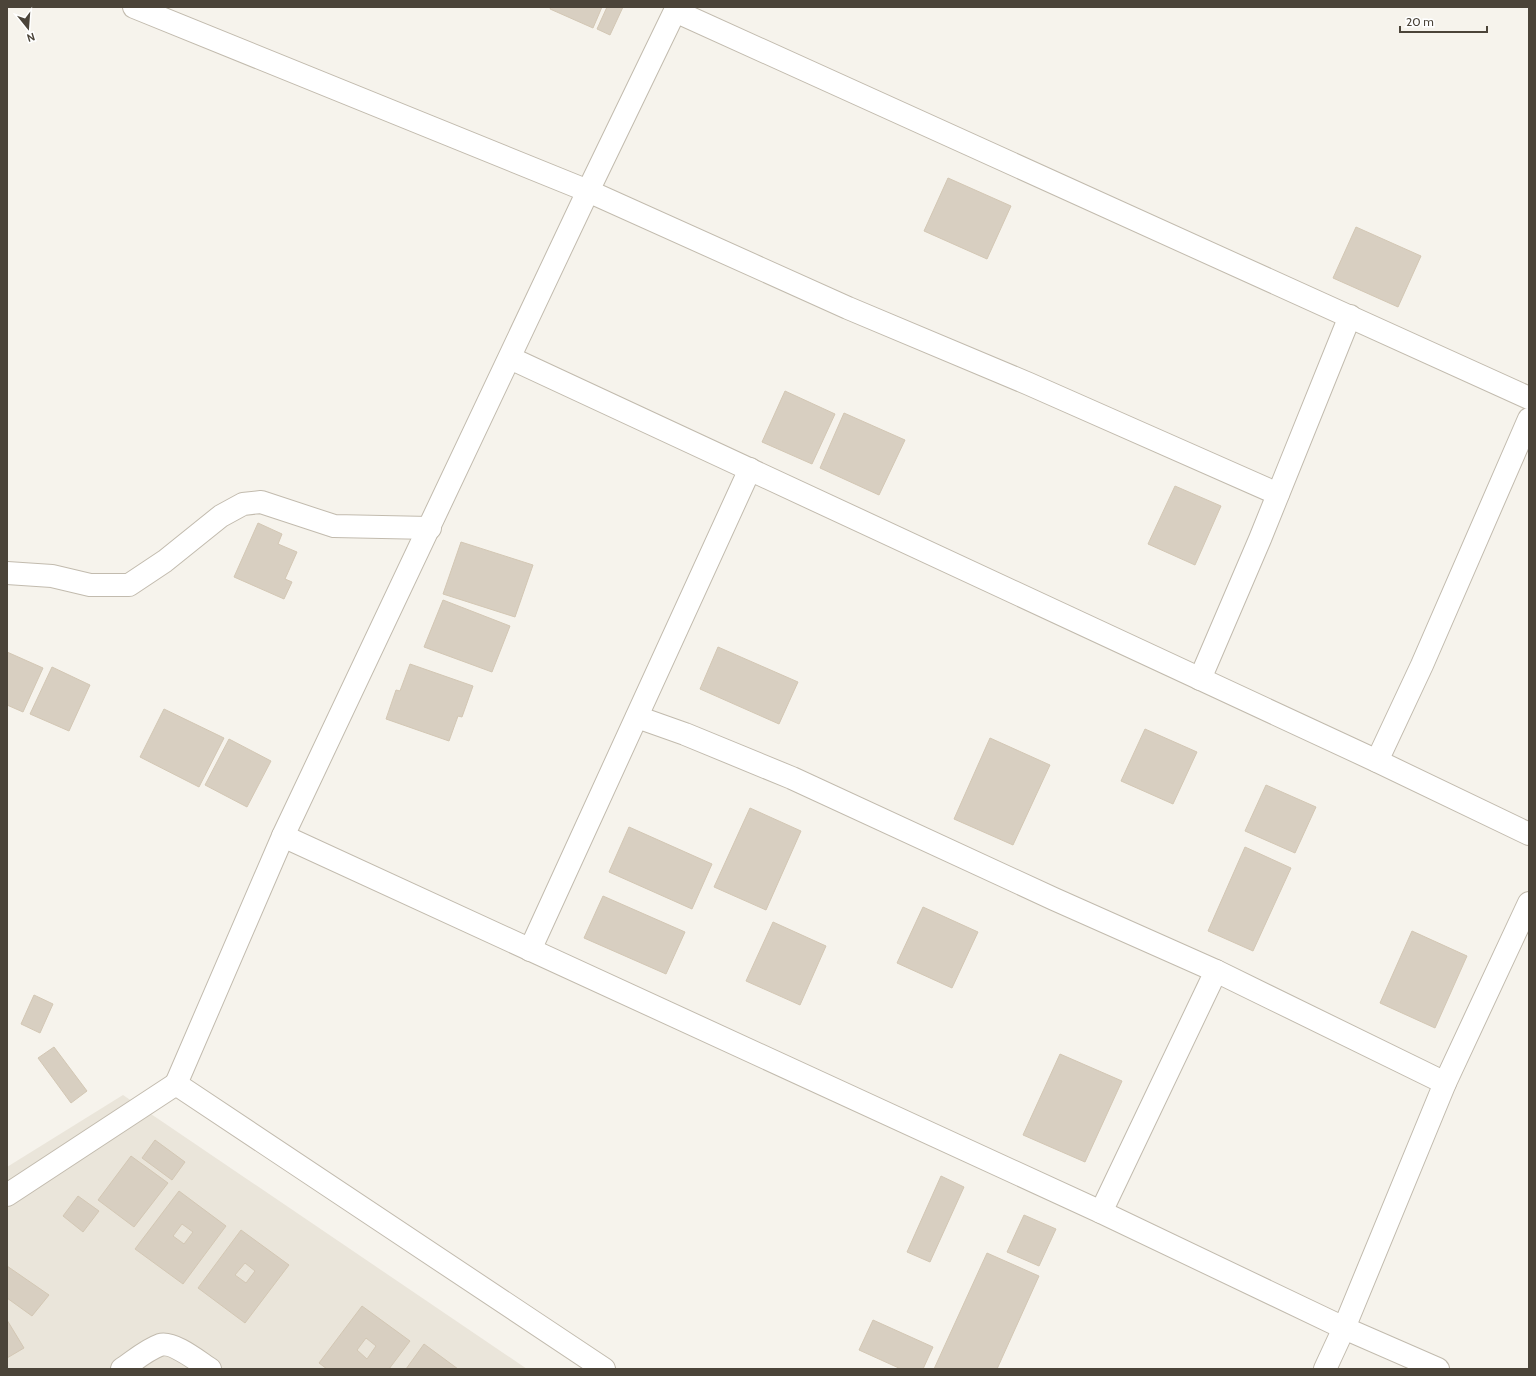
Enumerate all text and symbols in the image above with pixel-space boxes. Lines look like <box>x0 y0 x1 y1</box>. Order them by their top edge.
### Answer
north arrow <box>8 8 48 48</box>
scale bar <box>1400 8 1487 34</box>
text: 20 m <box>1406 14 1434 29</box>
text: N <box>25 30 37 45</box>

